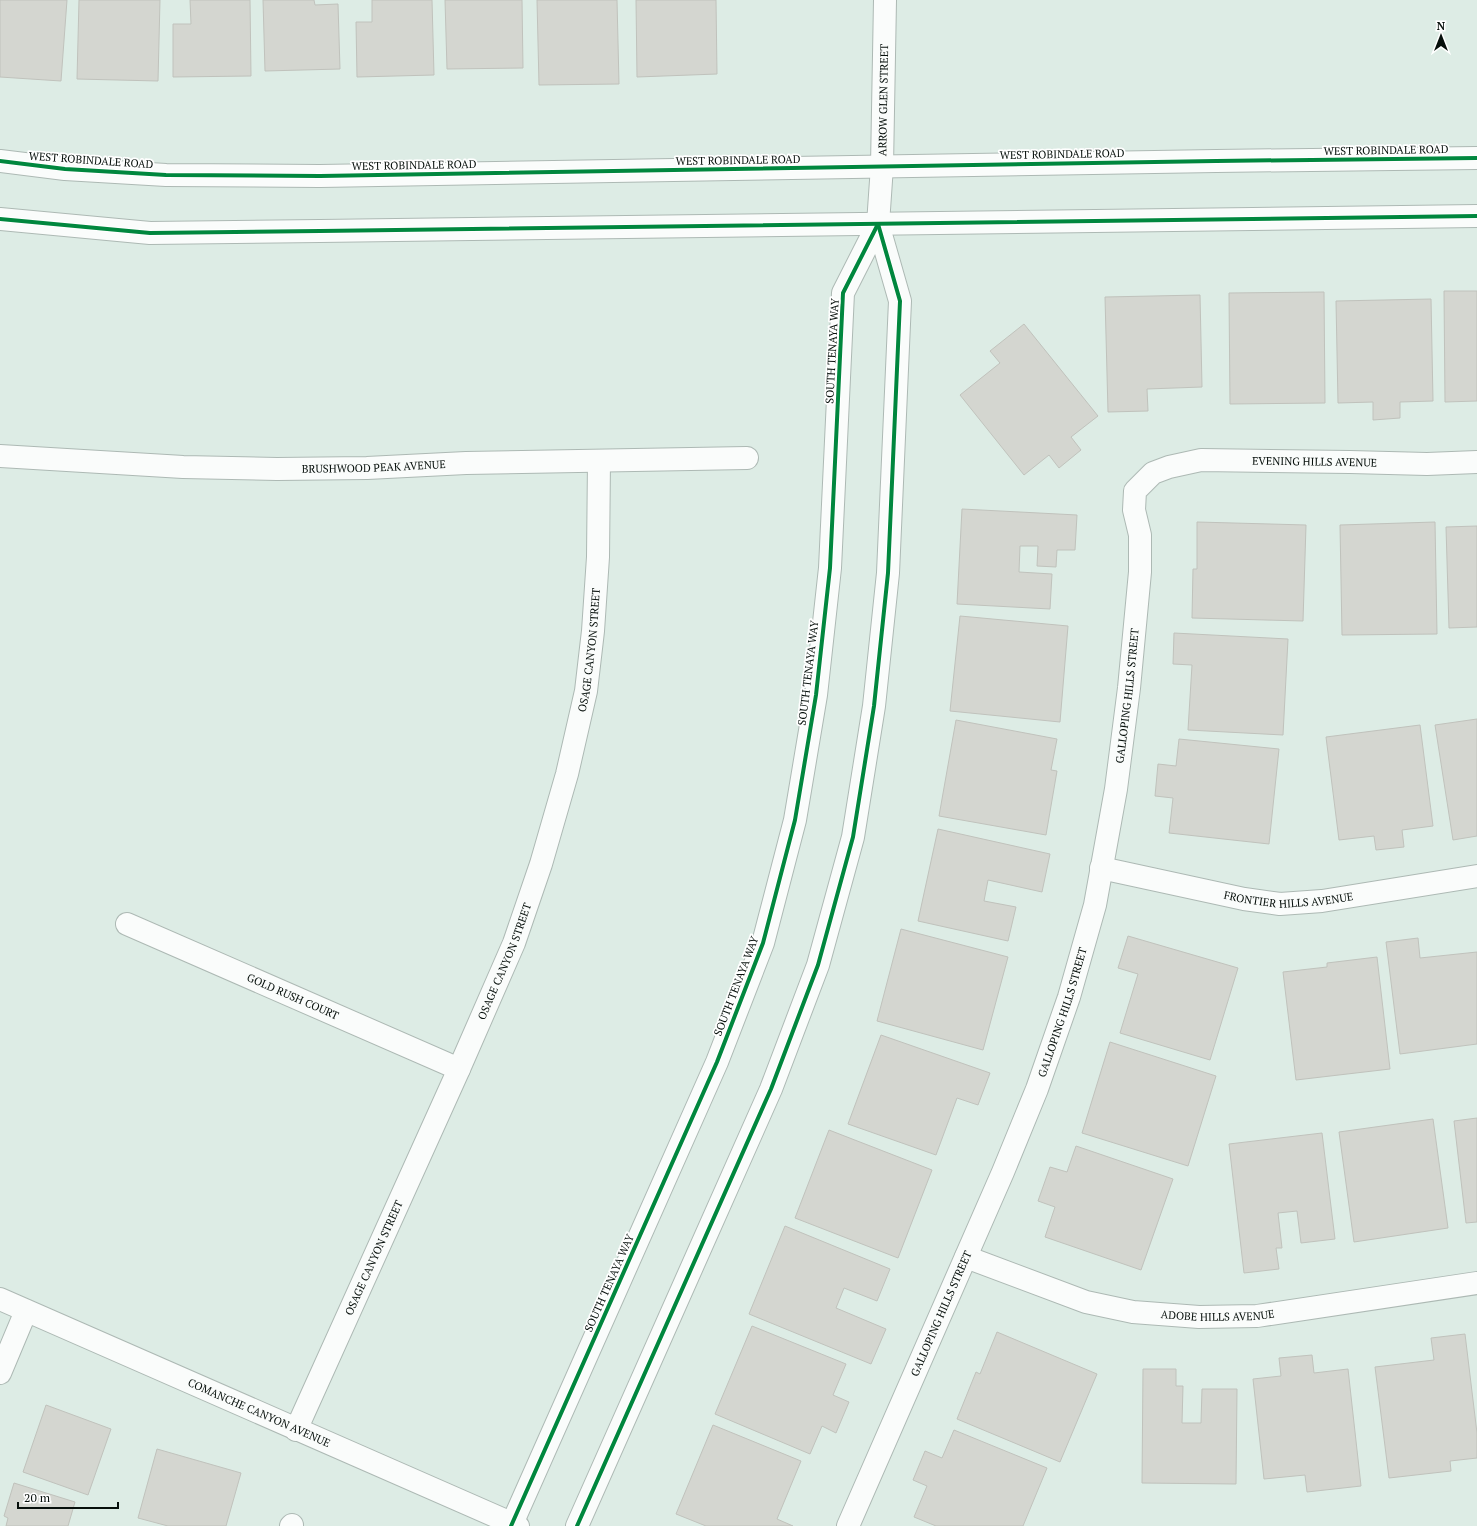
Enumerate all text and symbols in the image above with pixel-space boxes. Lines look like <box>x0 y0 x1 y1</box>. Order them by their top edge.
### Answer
north arrow <box>1421 16 1461 56</box>
text: N <box>1437 19 1446 33</box>
street label: ARROW GLEN STREET <box>875 44 891 156</box>
street label: WEST ROBINDALE ROAD <box>1323 142 1449 158</box>
street label: WEST ROBINDALE ROAD <box>999 146 1125 162</box>
street label: WEST ROBINDALE ROAD <box>28 149 154 171</box>
street label: WEST ROBINDALE ROAD <box>675 152 801 168</box>
street label: WEST ROBINDALE ROAD <box>351 157 477 173</box>
street label: SOUTH TENAYA WAY <box>822 297 842 404</box>
street label: EVENING HILLS AVENUE <box>1252 454 1377 470</box>
street label: BRUSHWOOD PEAK AVENUE <box>302 457 446 476</box>
street label: OSAGE CANYON STREET <box>574 587 603 713</box>
street label: SOUTH TENAYA WAY <box>795 619 821 726</box>
street label: GALLOPING HILLS STREET <box>1112 627 1142 764</box>
street label: FRONTIER HILLS AVENUE <box>1223 888 1354 911</box>
street label: OSAGE CANYON STREET <box>474 901 534 1022</box>
street label: SOUTH TENAYA WAY <box>711 933 762 1038</box>
street label: GALLOPING HILLS STREET <box>1035 946 1090 1079</box>
street label: GOLD RUSH COURT <box>245 970 341 1023</box>
street label: OSAGE CANYON STREET <box>342 1198 406 1318</box>
street label: SOUTH TENAYA WAY <box>581 1231 637 1334</box>
street label: GALLOPING HILLS STREET <box>907 1248 975 1378</box>
street label: ADOBE HILLS AVENUE <box>1160 1306 1275 1324</box>
street label: COMANCHE CANYON AVENUE <box>186 1375 333 1450</box>
scale bar <box>18 1484 118 1510</box>
text: 20 m <box>24 1490 51 1505</box>

